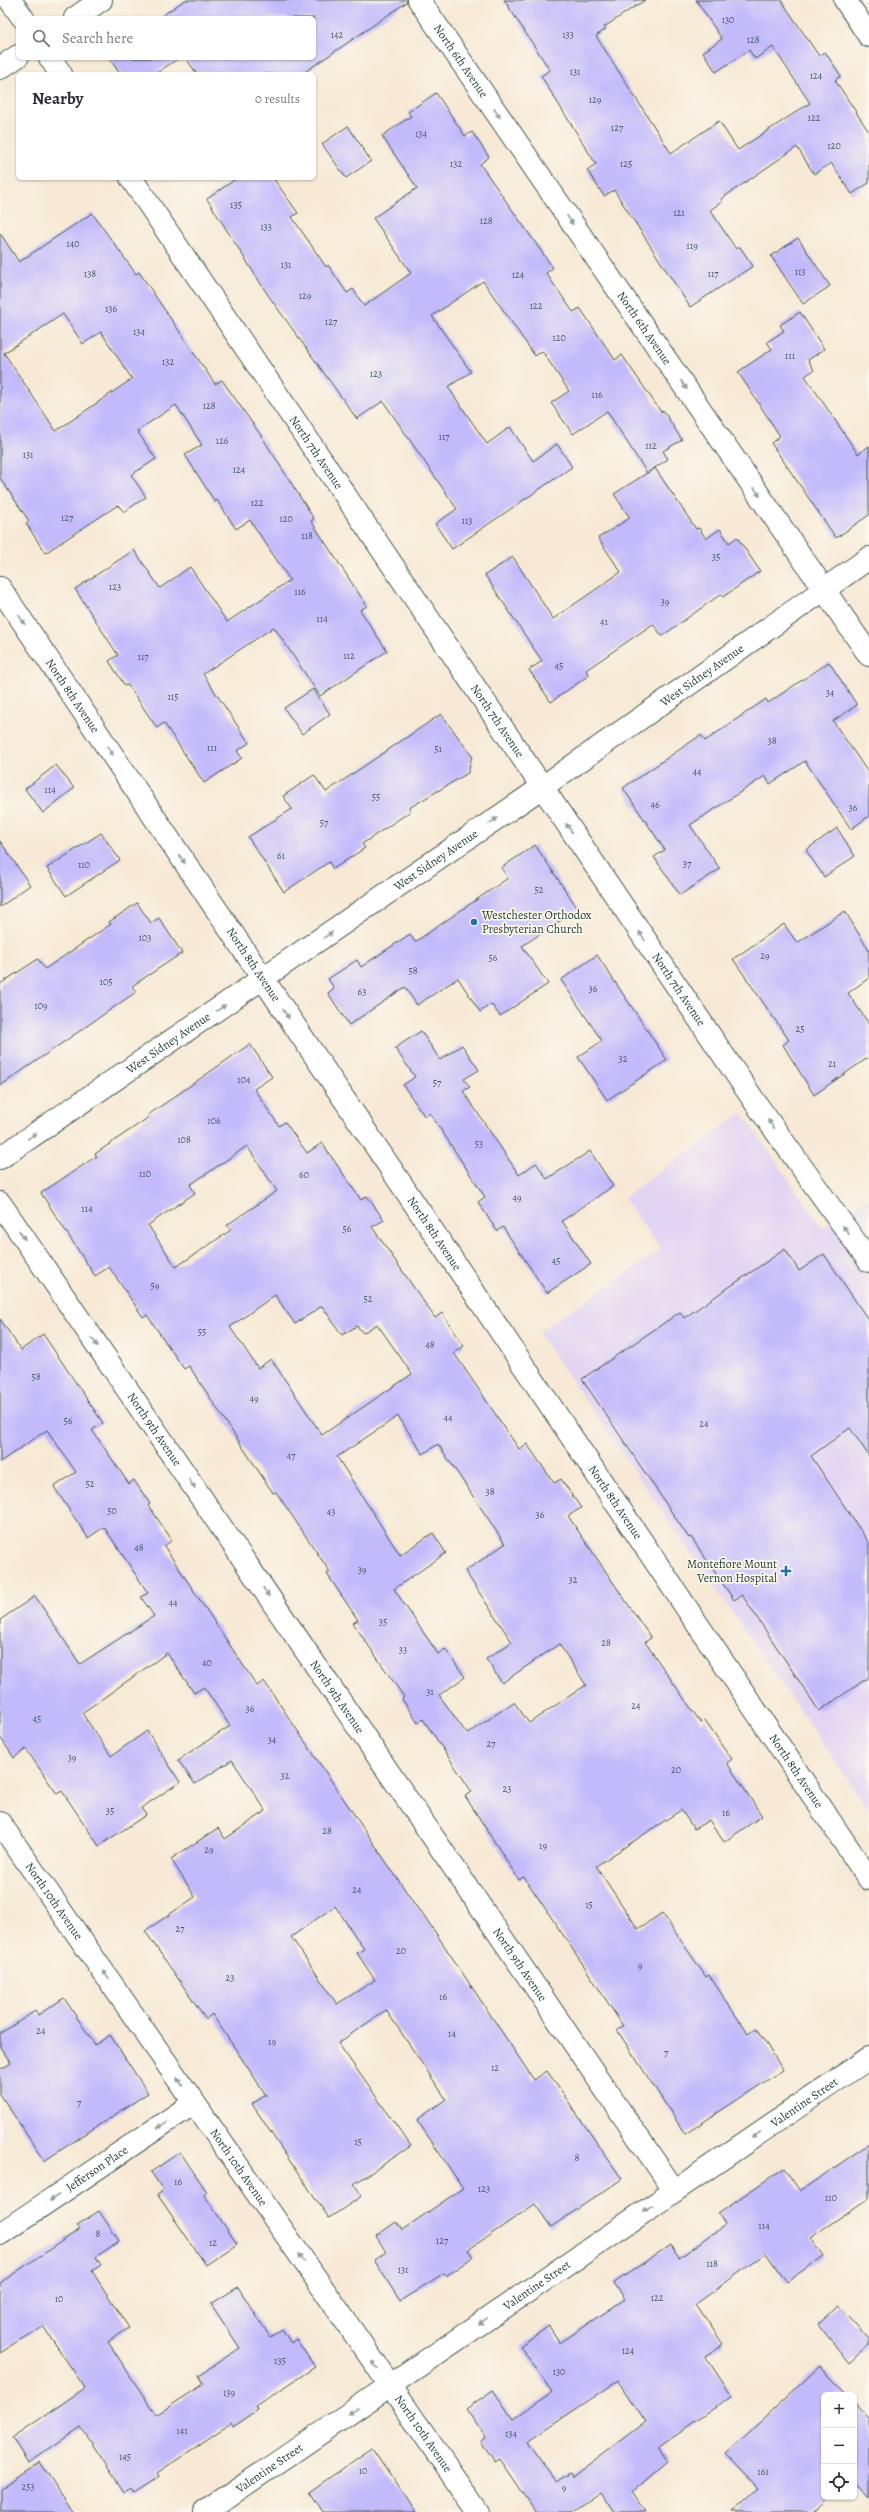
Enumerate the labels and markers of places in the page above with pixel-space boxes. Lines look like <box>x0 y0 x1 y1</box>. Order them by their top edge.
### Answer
place label: Westchester Orthodox Presbyterian Church <box>481 907 592 937</box>
marker: Westchester Orthodox Presbyterian Church <box>469 917 479 927</box>
place label: Montefiore Mount Vernon Hospital <box>687 1556 777 1586</box>
marker: Montefiore Mount Vernon Hospital <box>780 1565 792 1577</box>

